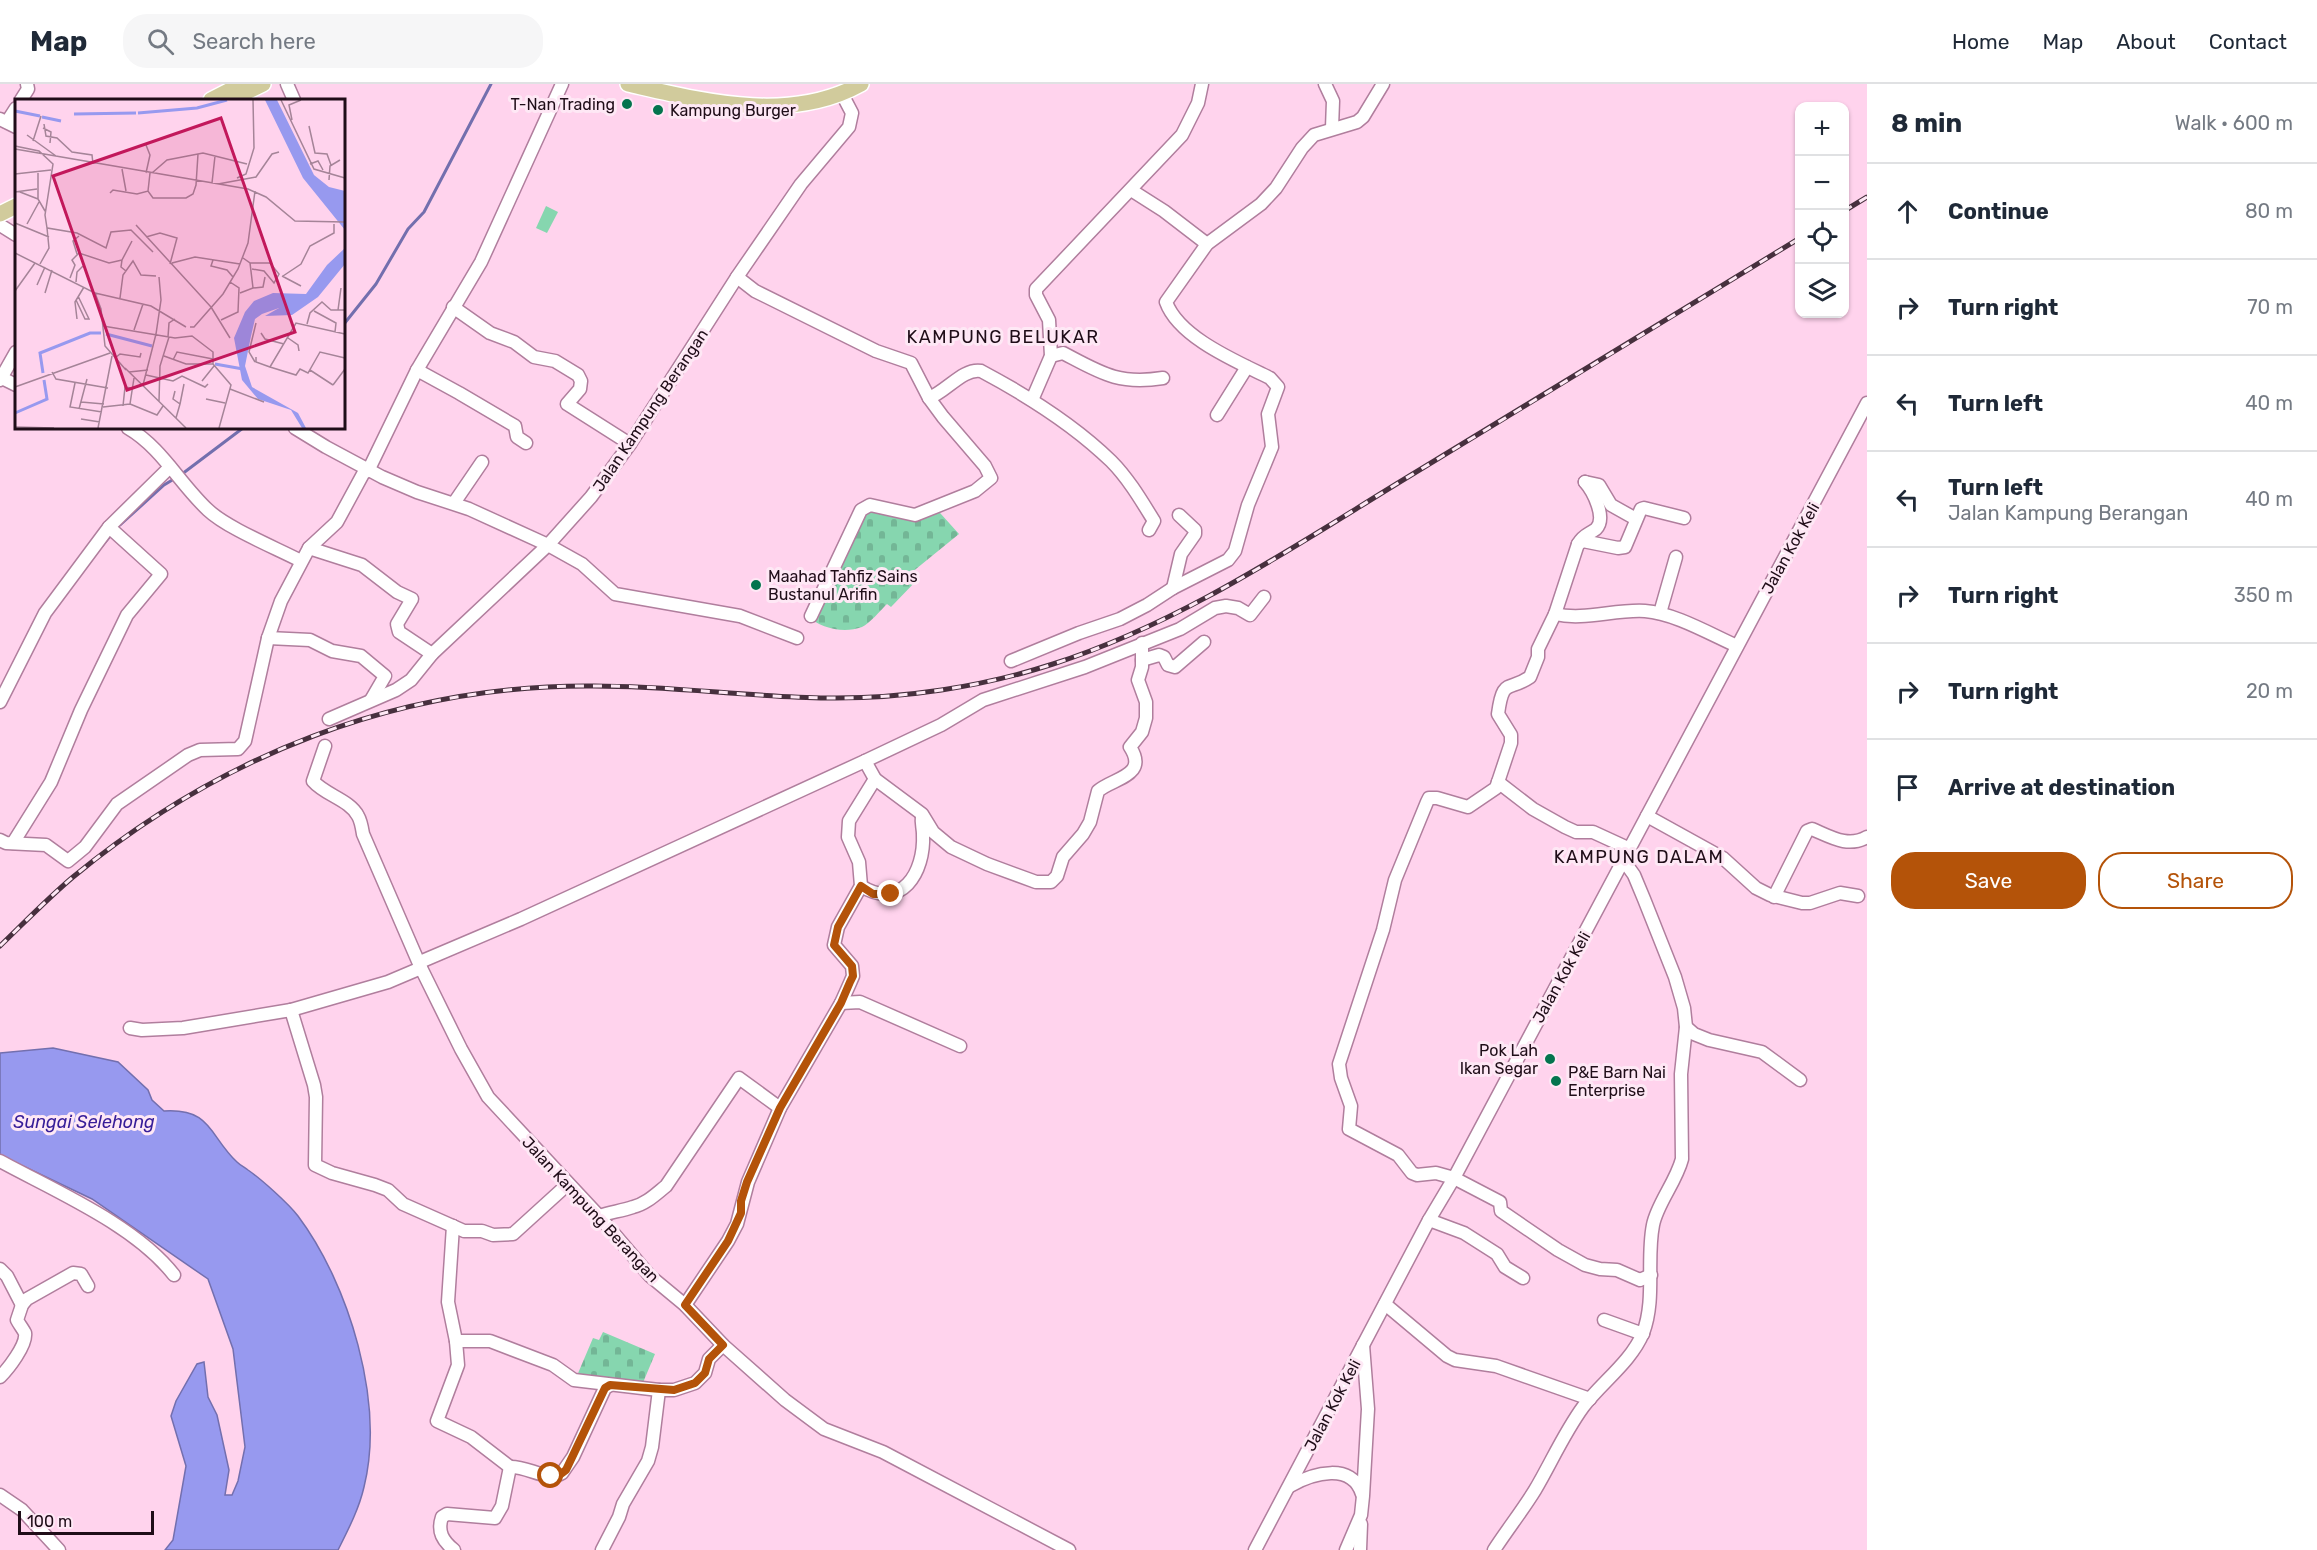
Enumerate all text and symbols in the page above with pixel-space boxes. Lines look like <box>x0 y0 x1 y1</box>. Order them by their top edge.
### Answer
search box <box>123 14 543 68</box>
text: Map <box>30 25 87 58</box>
icon: search <box>144 25 177 58</box>
text: Search here <box>192 28 316 55</box>
text: Home <box>1952 29 2009 54</box>
text: Map <box>2042 29 2083 54</box>
text: About <box>2116 29 2176 54</box>
text: Contact <box>2209 29 2287 54</box>
place label: T-Nan Trading <box>511 95 615 114</box>
marker: T-Nan Trading <box>620 97 634 111</box>
inset map <box>15 99 345 429</box>
place label: Kampung Burger <box>670 101 796 120</box>
map controls <box>1795 102 1849 318</box>
button: + <box>1795 102 1849 156</box>
marker: Kampung Burger <box>651 103 665 117</box>
text: 8 min <box>1891 108 1962 139</box>
text: Walk · 600 m <box>2175 111 2293 135</box>
button: − <box>1795 156 1849 210</box>
icon: ahead <box>1891 195 1924 228</box>
text: Continue <box>1948 198 2049 225</box>
text: 80 m <box>2245 199 2293 223</box>
button: locate <box>1795 210 1849 264</box>
button: layers <box>1795 264 1849 318</box>
icon: right <box>1891 291 1924 324</box>
text: Turn right <box>1948 294 2058 321</box>
text: 70 m <box>2247 295 2293 319</box>
street label: Jalan Kampung Berangan <box>589 325 712 495</box>
district label: KAMPUNG BELUKAR <box>906 326 1100 348</box>
icon: left <box>1891 387 1924 420</box>
text: Turn left <box>1948 390 2043 417</box>
text: 40 m <box>2245 391 2293 415</box>
text: Turn left <box>1948 474 2043 501</box>
icon: left <box>1891 483 1924 516</box>
text: 40 m <box>2245 487 2293 511</box>
street label: Jalan Kok Keli <box>1758 499 1823 597</box>
text: Jalan Kampung Berangan <box>1948 501 2188 525</box>
place label: Maahad Tahfiz Sains Bustanul Arifin <box>768 567 918 604</box>
marker: Maahad Tahfiz Sains Bustanul Arifin <box>749 578 763 592</box>
icon: right <box>1891 579 1924 612</box>
text: Turn right <box>1948 582 2058 609</box>
text: 350 m <box>2234 583 2293 607</box>
icon: right <box>1891 675 1924 708</box>
text: Turn right <box>1948 678 2058 705</box>
text: 20 m <box>2246 679 2293 703</box>
icon: arrive <box>1891 771 1924 804</box>
text: Arrive at destination <box>1948 774 2175 801</box>
district label: KAMPUNG DALAM <box>1554 846 1724 868</box>
button: Save <box>1891 852 2086 909</box>
button: Share <box>2098 852 2293 909</box>
route end <box>877 880 903 906</box>
street label: Jalan Kok Keli <box>1529 928 1594 1026</box>
place label: Pok Lah Ikan Segar <box>1460 1041 1538 1078</box>
marker: Pok Lah Ikan Segar <box>1543 1052 1557 1066</box>
place label: P&E Barn Nai Enterprise <box>1568 1063 1666 1100</box>
marker: P&E Barn Nai Enterprise <box>1549 1074 1563 1088</box>
water label: Sungai Selehong <box>13 1111 155 1133</box>
street label: Jalan Kampung Berangan <box>518 1133 663 1286</box>
street label: Jalan Kok Keli <box>1300 1356 1365 1454</box>
route start <box>537 1462 563 1488</box>
scale bar <box>18 1508 154 1536</box>
text: 100 m <box>27 1512 72 1531</box>

